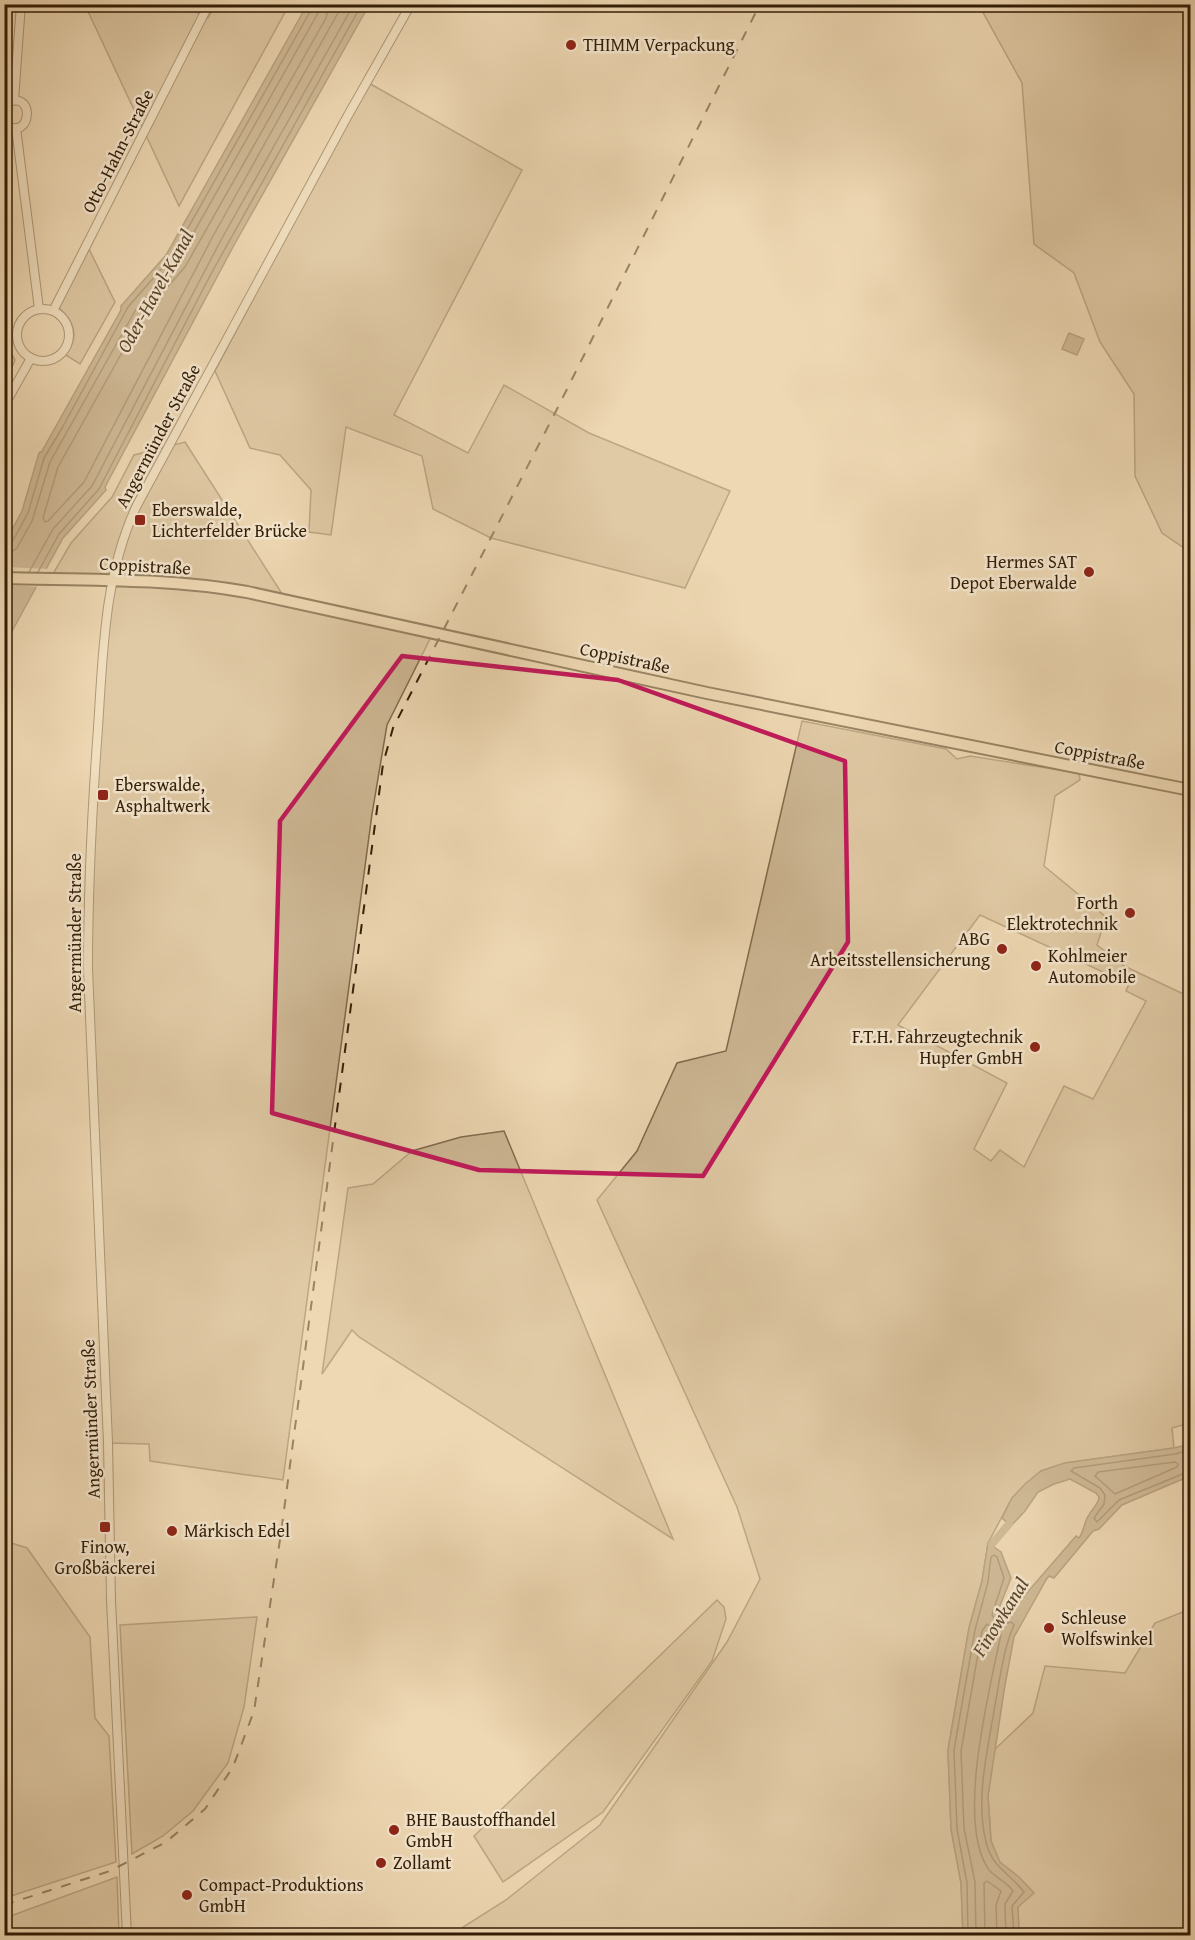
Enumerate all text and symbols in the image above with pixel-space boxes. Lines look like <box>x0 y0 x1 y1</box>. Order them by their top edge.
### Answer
place label: THIMM Verpackung <box>583 31 735 58</box>
marker: THIMM Verpackung <box>564 38 578 52</box>
street label: Otto-Hahn-Straße <box>75 84 160 217</box>
water label: Oder-Havel-Kanal <box>109 224 200 358</box>
street label: Angermünder Straße <box>108 359 207 513</box>
place label: Eberswalde, Lichterfelder Brücke <box>152 496 307 544</box>
marker: Eberswalde, Lichterfelder Brücke <box>133 513 147 527</box>
place label: Hermes SAT Depot Eberwalde <box>950 548 1077 596</box>
street label: Coppistraße <box>99 550 192 581</box>
marker: Hermes SAT Depot Eberwalde <box>1082 565 1096 579</box>
street label: Coppistraße <box>577 635 673 680</box>
street label: Coppistraße <box>1053 733 1148 777</box>
place label: Eberswalde, Asphaltwerk <box>115 771 211 819</box>
marker: Eberswalde, Asphaltwerk <box>96 788 110 802</box>
street label: Angermünder Straße <box>61 853 88 1013</box>
place label: Forth Elektrotechnik <box>1007 889 1119 937</box>
marker: Forth Elektrotechnik <box>1123 906 1137 920</box>
place label: ABG Arbeitsstellensicherung <box>810 925 990 973</box>
marker: ABG Arbeitsstellensicherung <box>995 942 1009 956</box>
place label: Kohlmeier Automobile <box>1048 942 1136 990</box>
marker: Kohlmeier Automobile <box>1029 959 1043 973</box>
place label: F.T.H. Fahrzeugtechnik Hupfer GmbH <box>852 1023 1024 1071</box>
marker: F.T.H. Fahrzeugtechnik Hupfer GmbH <box>1028 1040 1042 1054</box>
street label: Angermünder Straße <box>74 1339 107 1499</box>
place label: Märkisch Edel <box>184 1517 290 1544</box>
marker: Finow, Großbäckerei <box>98 1520 112 1534</box>
marker: Märkisch Edel <box>165 1524 179 1538</box>
place label: Finow, Großbäckerei <box>55 1533 155 1581</box>
water label: Finowkanal <box>963 1572 1035 1663</box>
place label: Schleuse Wolfswinkel <box>1061 1604 1153 1652</box>
marker: Schleuse Wolfswinkel <box>1042 1621 1056 1635</box>
place label: BHE Baustoffhandel GmbH <box>406 1806 556 1854</box>
marker: BHE Baustoffhandel GmbH <box>387 1823 401 1837</box>
place label: Zollamt <box>393 1849 452 1876</box>
marker: Zollamt <box>374 1856 388 1870</box>
place label: Compact-Produktions GmbH <box>199 1871 364 1919</box>
marker: Compact-Produktions GmbH <box>180 1888 194 1902</box>

